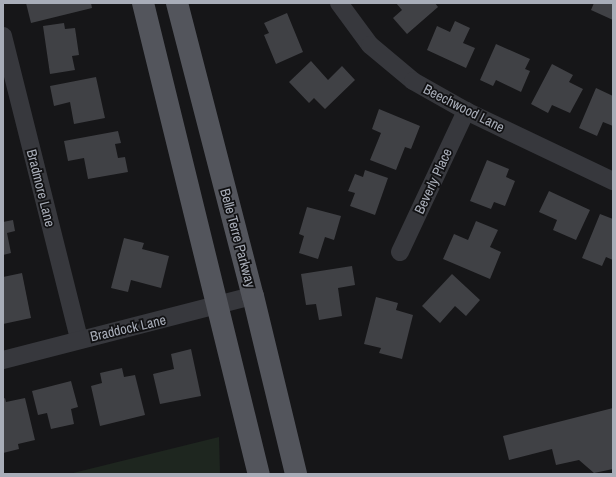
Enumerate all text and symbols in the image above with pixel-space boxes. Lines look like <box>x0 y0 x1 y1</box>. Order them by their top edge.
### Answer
street label: Beechwood Lane <box>421 80 507 136</box>
street label: Beverly Place <box>411 146 455 216</box>
street label: Bradmore Lane <box>23 148 59 228</box>
street label: Belle Terre Parkway <box>217 187 259 289</box>
street label: Braddock Lane <box>88 311 168 345</box>

